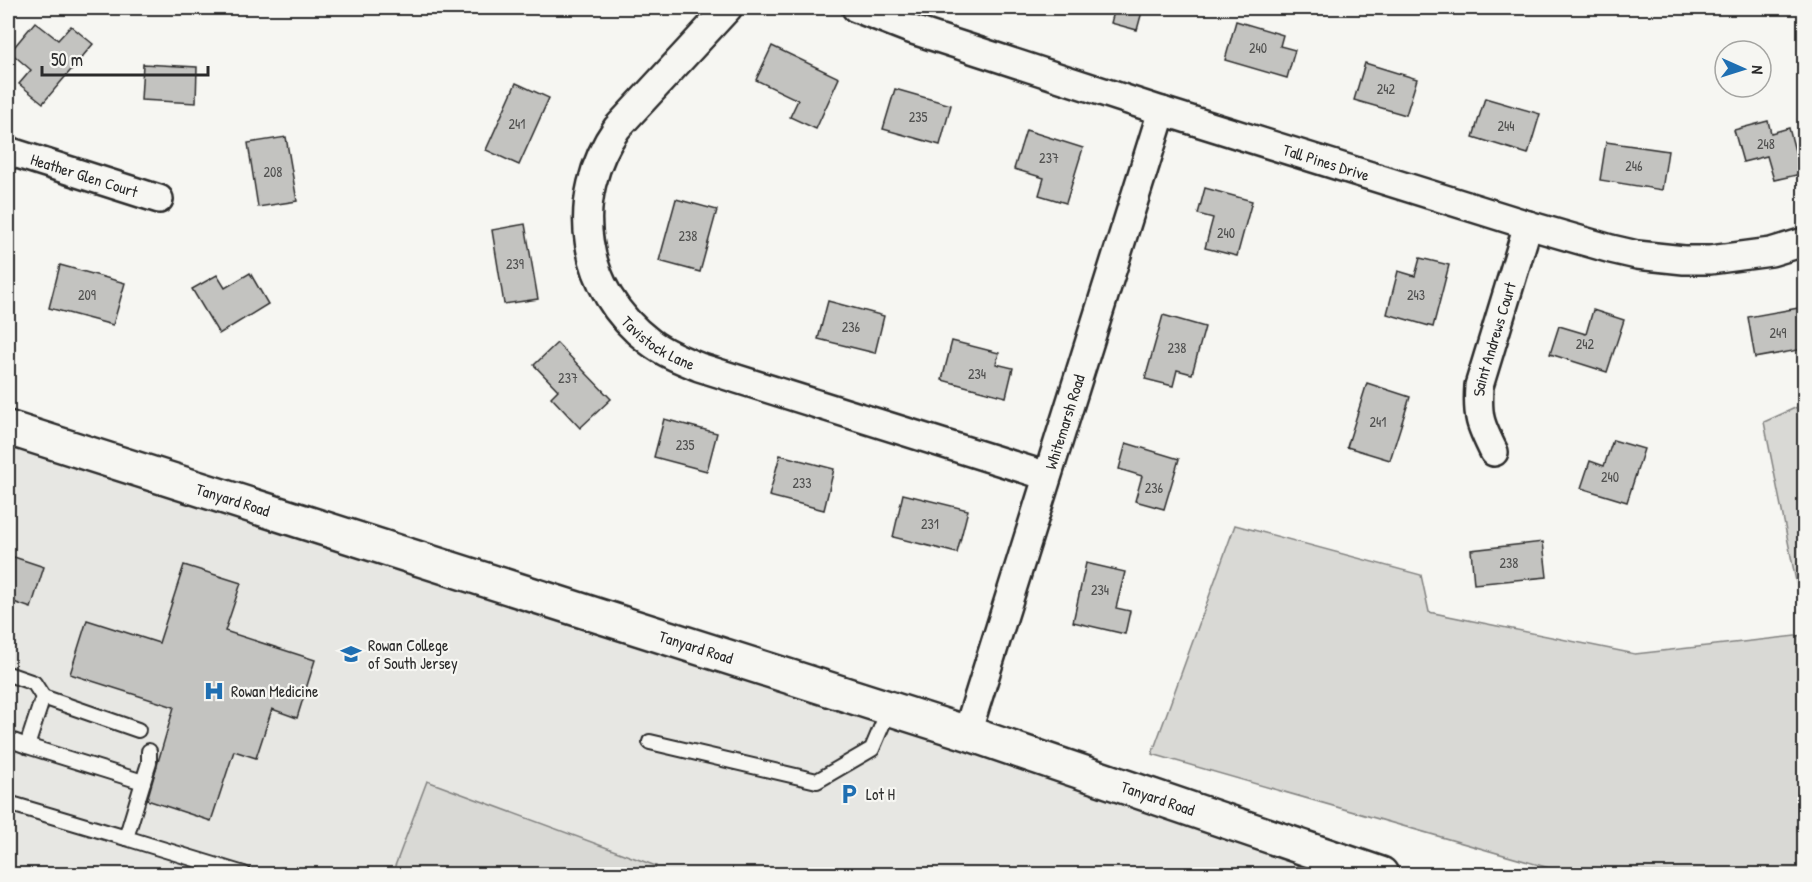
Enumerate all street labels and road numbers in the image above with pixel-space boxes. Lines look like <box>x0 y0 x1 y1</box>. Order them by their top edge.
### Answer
street label: Tall Pines Drive <box>1280 138 1373 186</box>
street label: Heather Glen Court <box>28 148 141 203</box>
street label: Saint Andrews Court <box>1467 279 1521 397</box>
street label: Tavistock Lane <box>616 311 699 375</box>
street label: Whitemarsh Road <box>1039 372 1090 472</box>
street label: Tanyard Road <box>193 477 273 522</box>
street label: Tanyard Road <box>656 625 736 669</box>
street label: Tanyard Road <box>1118 775 1198 821</box>

